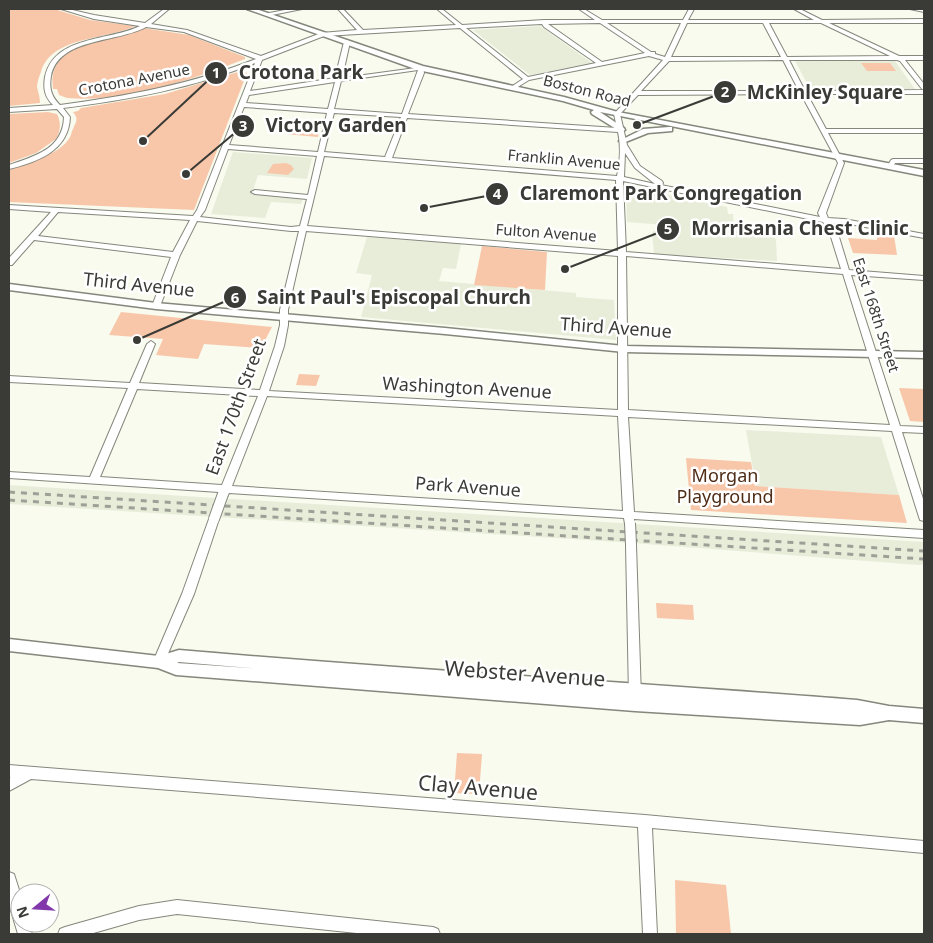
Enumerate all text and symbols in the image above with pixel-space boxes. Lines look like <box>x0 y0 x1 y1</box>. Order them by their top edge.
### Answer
callout: Crotona Park <box>203 56 373 90</box>
street label: Crotona Avenue <box>76 58 191 100</box>
text: Crotona Park <box>239 59 363 85</box>
text: 1 <box>212 62 220 82</box>
street label: Boston Road <box>541 69 633 111</box>
callout: McKinley Square <box>712 75 913 109</box>
text: McKinley Square <box>747 79 903 105</box>
text: 2 <box>721 81 730 101</box>
callout: Victory Garden <box>230 109 416 143</box>
text: Victory Garden <box>265 112 407 138</box>
text: 3 <box>239 115 247 135</box>
street label: Franklin Avenue <box>507 144 621 174</box>
callout: Claremont Park Congregation <box>485 177 812 211</box>
text: Claremont Park Congregation <box>520 180 802 206</box>
text: 4 <box>493 183 502 203</box>
callout: Morrisania Chest Clinic <box>656 212 919 246</box>
text: Morrisania Chest Clinic <box>691 215 909 241</box>
street label: Fulton Avenue <box>495 218 597 246</box>
text: 5 <box>664 218 672 238</box>
street label: East 168th Street <box>849 255 905 375</box>
street label: Third Avenue <box>82 266 196 302</box>
callout: Saint Paul's Episcopal Church <box>222 280 541 314</box>
text: Saint Paul's Episcopal Church <box>257 284 531 310</box>
text: 6 <box>231 287 240 307</box>
street label: Third Avenue <box>559 311 673 343</box>
street label: East 170th Street <box>199 335 271 478</box>
street label: Washington Avenue <box>382 371 552 403</box>
park label: Morgan Playground <box>676 463 774 508</box>
street label: Park Avenue <box>414 470 522 502</box>
street label: Webster Avenue <box>444 653 606 693</box>
street label: Clay Avenue <box>417 768 539 806</box>
north arrow <box>10 883 60 933</box>
text: N <box>11 904 33 921</box>

